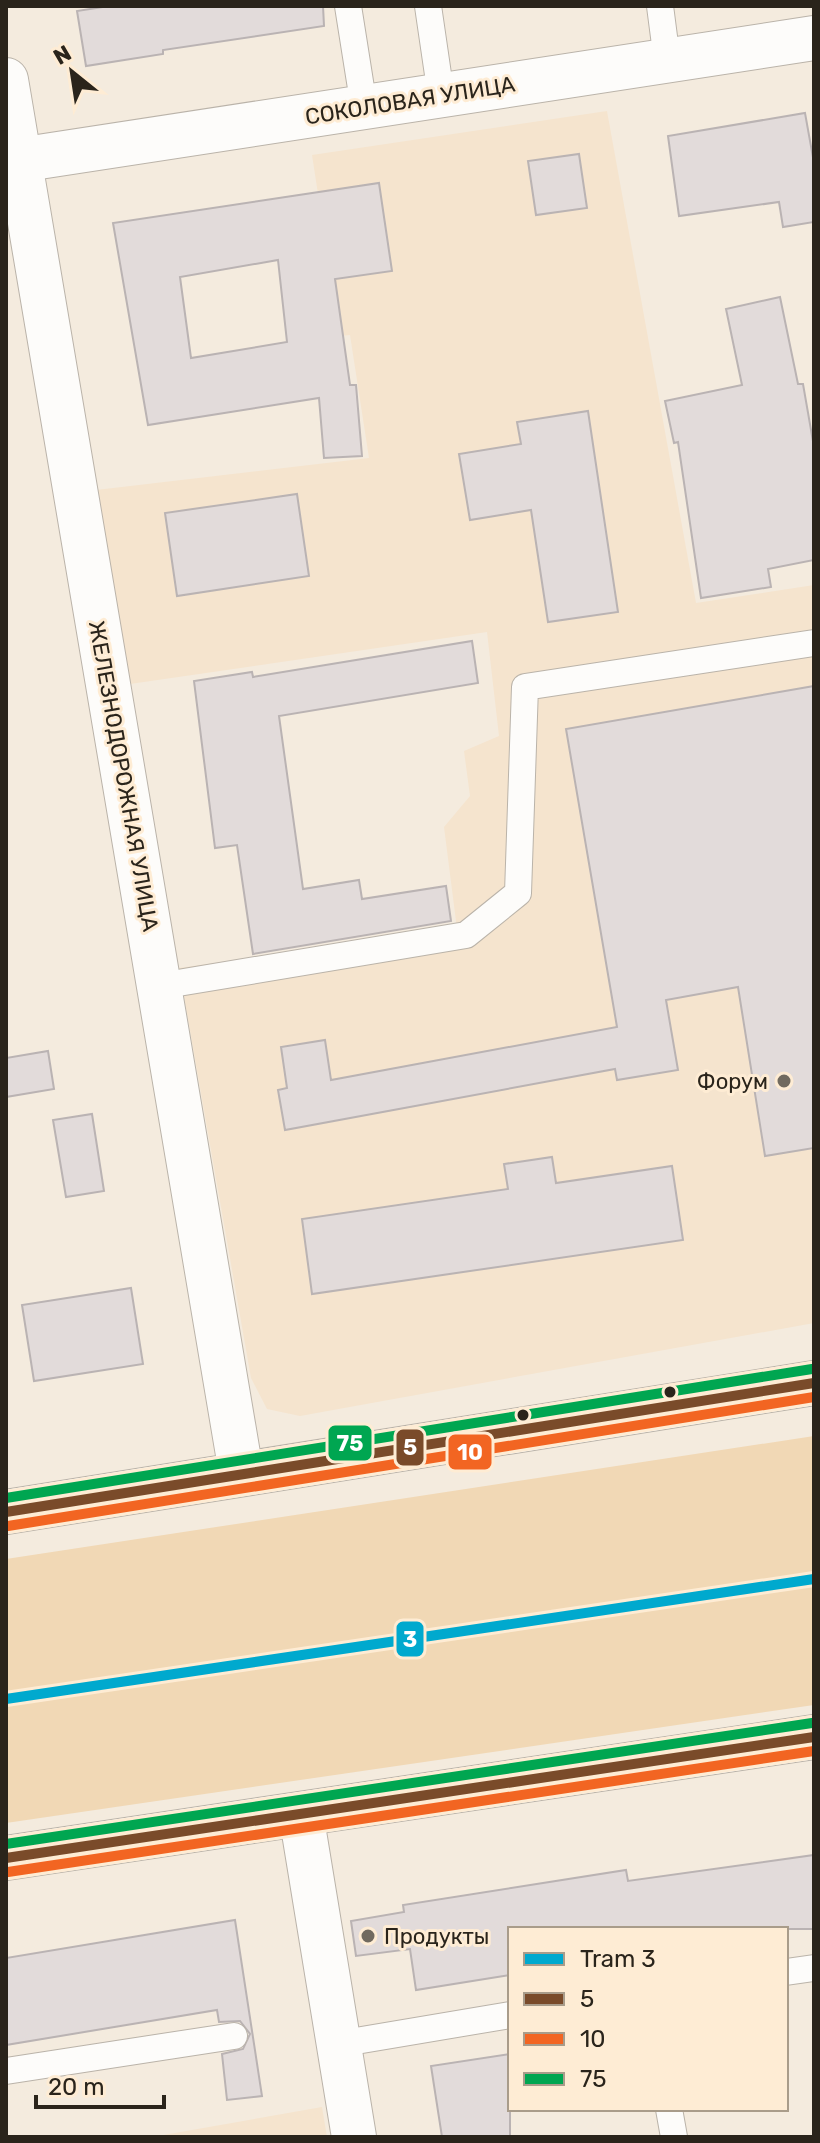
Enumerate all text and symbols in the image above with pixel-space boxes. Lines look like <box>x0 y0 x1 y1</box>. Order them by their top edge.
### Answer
north arrow <box>32 32 112 112</box>
text: N <box>49 39 76 71</box>
street label: СОКОЛОВАЯ УЛИЦА <box>303 71 517 130</box>
street label: ЖЕЛЕЗНОДОРОЖНАЯ УЛИЦА <box>83 619 164 934</box>
place label: Форум <box>697 1068 768 1095</box>
marker: Форум <box>775 1072 793 1090</box>
unlabelled marker <box>662 1384 678 1400</box>
unlabelled marker <box>515 1407 531 1423</box>
line badge: 75 <box>327 1424 373 1462</box>
line badge: 5 <box>395 1428 425 1467</box>
text: 75 <box>337 1430 363 1457</box>
line badge: 10 <box>447 1433 493 1471</box>
text: 5 <box>403 1434 417 1461</box>
text: 10 <box>457 1439 483 1466</box>
line badge: 3 <box>395 1620 425 1658</box>
text: 3 <box>403 1626 417 1653</box>
place label: Продукты <box>384 1923 489 1950</box>
marker: Продукты <box>359 1927 377 1945</box>
legend <box>508 1927 788 2111</box>
text: Tram 3 <box>580 1945 656 1973</box>
text: 5 <box>580 1985 594 2013</box>
text: 10 <box>580 2025 606 2053</box>
scale bar <box>36 2059 164 2109</box>
text: 75 <box>580 2065 607 2093</box>
text: 20 m <box>48 2073 105 2101</box>

